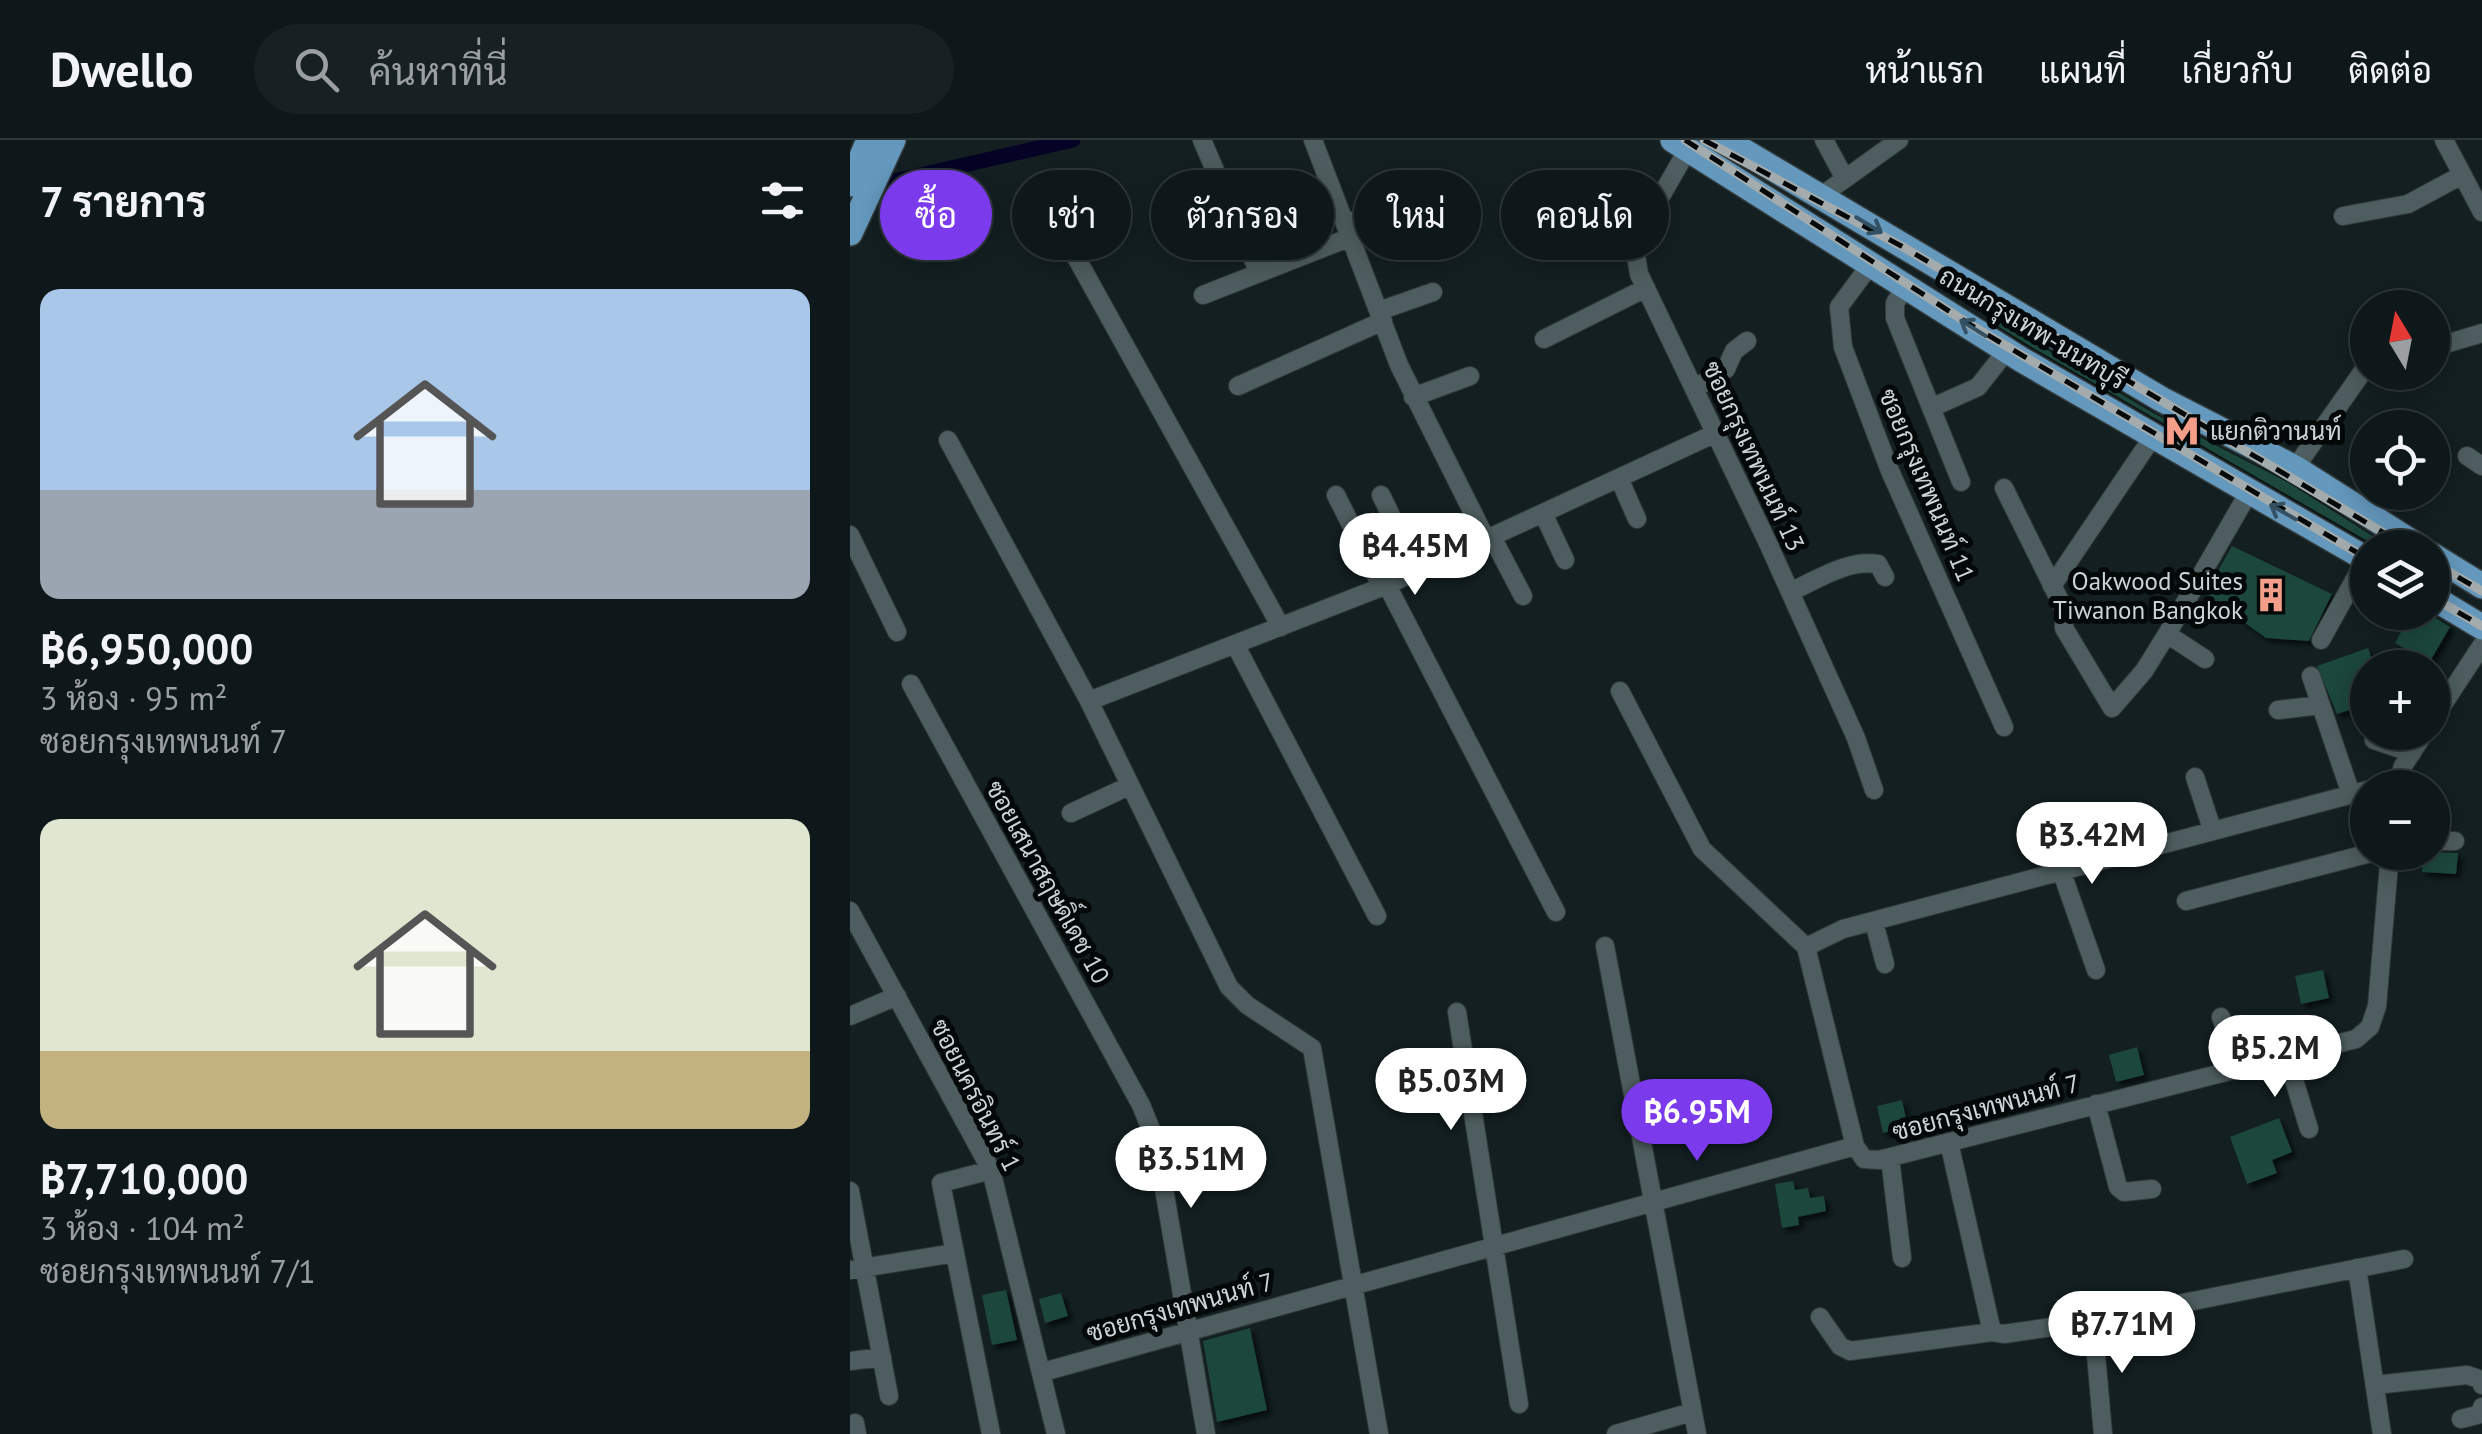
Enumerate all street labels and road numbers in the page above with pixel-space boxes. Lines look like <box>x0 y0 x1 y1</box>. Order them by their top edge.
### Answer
street label: ถนนกรุงเทพ-นนทบุรี <box>1933 260 2132 398</box>
street label: ซอยกรุงเทพนนท์ 13 <box>1694 355 1813 557</box>
street label: ซอยกรุงเทพนนท์ 11 <box>1870 383 1983 587</box>
street label: ซอยเสนาสฤษดิ์เดช 10 <box>979 772 1123 989</box>
street label: ซอยนครอินทร์ 1 <box>924 1013 1029 1177</box>
street label: ซอยกรุงเทพนนท์ 7 <box>1888 1066 2084 1149</box>
street label: ซอยกรุงเทพนนท์ 7 <box>1083 1264 1278 1351</box>

